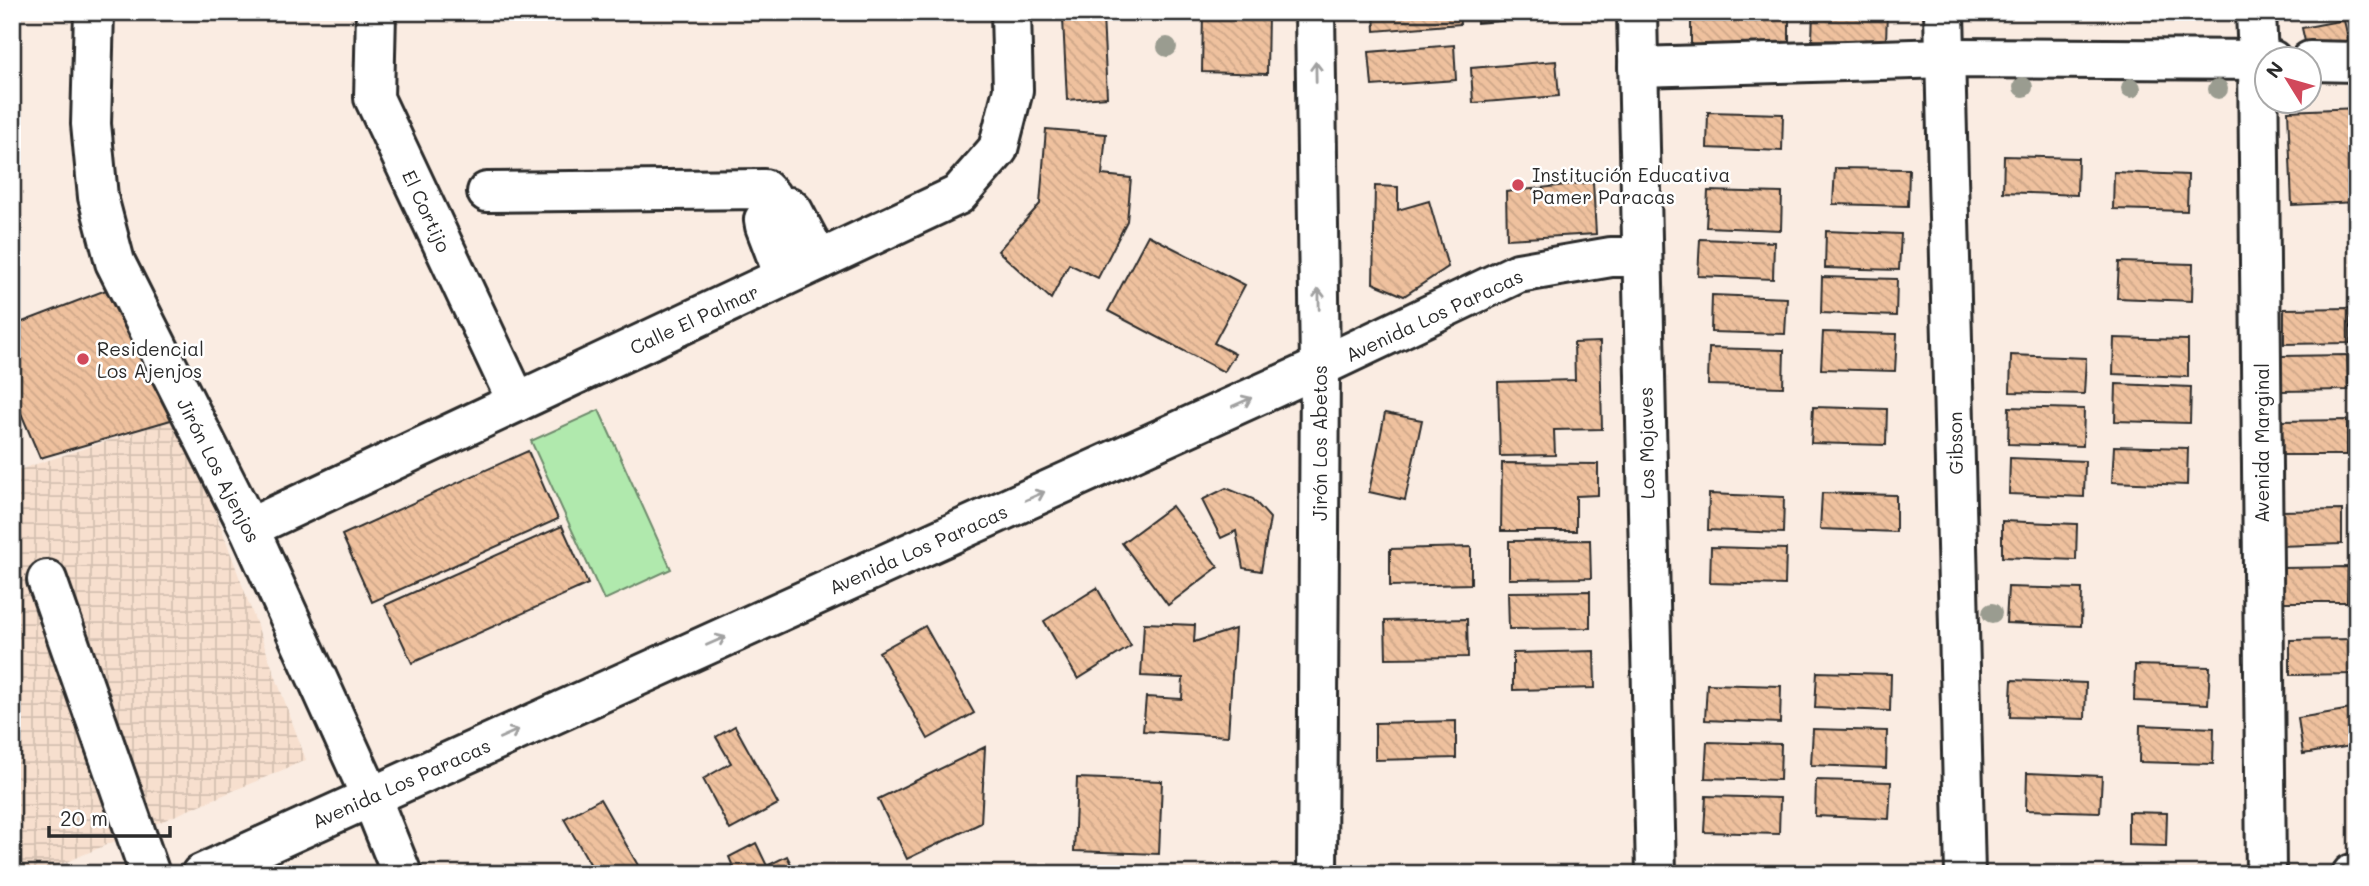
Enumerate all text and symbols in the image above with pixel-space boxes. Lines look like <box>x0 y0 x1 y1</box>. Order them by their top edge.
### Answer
north arrow <box>2254 46 2324 116</box>
text: N <box>2260 56 2288 83</box>
one-way arrow <box>1309 61 1323 84</box>
place label: Institución Educativa Pamer Paracas <box>1532 162 1730 209</box>
street label: El Cortijo <box>397 166 457 256</box>
marker: Institución Educativa Pamer Paracas <box>1510 177 1526 193</box>
street label: Avenida Los Paracas <box>1341 263 1527 367</box>
street label: Calle El Palmar <box>626 278 762 360</box>
one-way arrow <box>1312 288 1326 311</box>
place label: Residencial Los Ajenjos <box>97 336 204 383</box>
marker: Residencial Los Ajenjos <box>75 351 91 367</box>
street label: Avenida Marginal <box>2249 363 2274 523</box>
street label: Jirón Los Abetos <box>1307 365 1332 521</box>
street label: Los Mojaves <box>1633 387 1659 499</box>
street label: Jirón Los Ajenjos <box>172 394 266 546</box>
one-way arrow <box>1232 395 1253 408</box>
street label: Gibson <box>1942 411 1968 475</box>
one-way arrow <box>1024 489 1045 502</box>
street label: Avenida Los Paracas <box>825 498 1011 600</box>
one-way arrow <box>705 633 726 647</box>
one-way arrow <box>498 727 519 740</box>
street label: Avenida Los Paracas <box>308 732 494 834</box>
scale bar <box>49 795 170 839</box>
text: 20 m <box>60 804 108 831</box>

